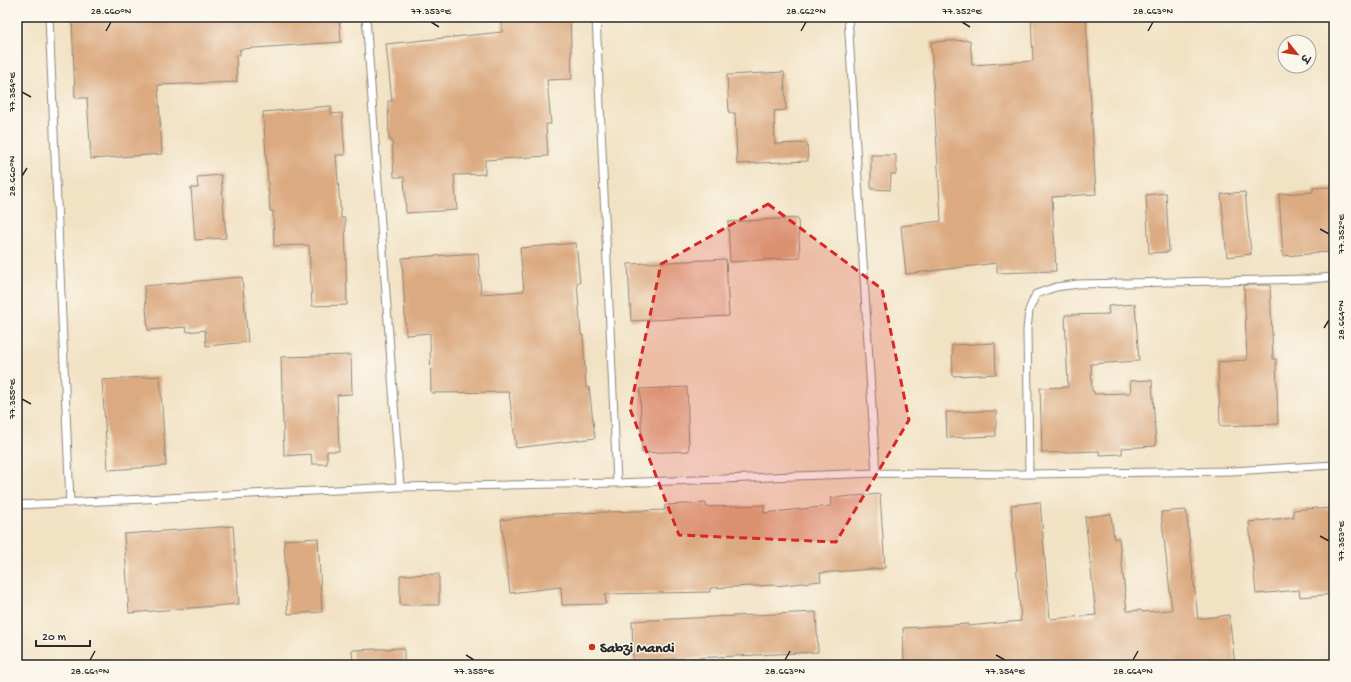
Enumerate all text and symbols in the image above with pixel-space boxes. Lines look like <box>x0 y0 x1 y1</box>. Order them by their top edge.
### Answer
text: 28.660°N <box>91 6 132 18</box>
text: 77.353°E <box>410 6 452 18</box>
text: 28.662°N <box>786 6 826 18</box>
text: 77.352°E <box>941 6 983 18</box>
text: 28.663°N <box>1133 6 1173 18</box>
north arrow <box>1277 34 1317 74</box>
text: उ <box>1296 51 1312 66</box>
text: 77.354°E <box>7 72 19 113</box>
text: 28.660°N <box>7 155 19 196</box>
text: 77.352°E <box>1336 213 1348 255</box>
text: 28.664°N <box>1336 300 1348 340</box>
text: 77.355°E <box>7 378 19 420</box>
text: 77.353°E <box>1336 520 1348 562</box>
scale bar <box>36 622 90 648</box>
text: 20 m <box>42 631 67 645</box>
place label: Sabzi Mandi <box>600 640 675 658</box>
marker: Sabzi Mandi <box>587 642 597 652</box>
text: 28.661°N <box>71 666 110 678</box>
text: 77.355°E <box>453 666 495 678</box>
text: 28.663°N <box>765 666 805 678</box>
text: 77.354°E <box>984 666 1025 678</box>
text: 28.664°N <box>1113 666 1153 678</box>

